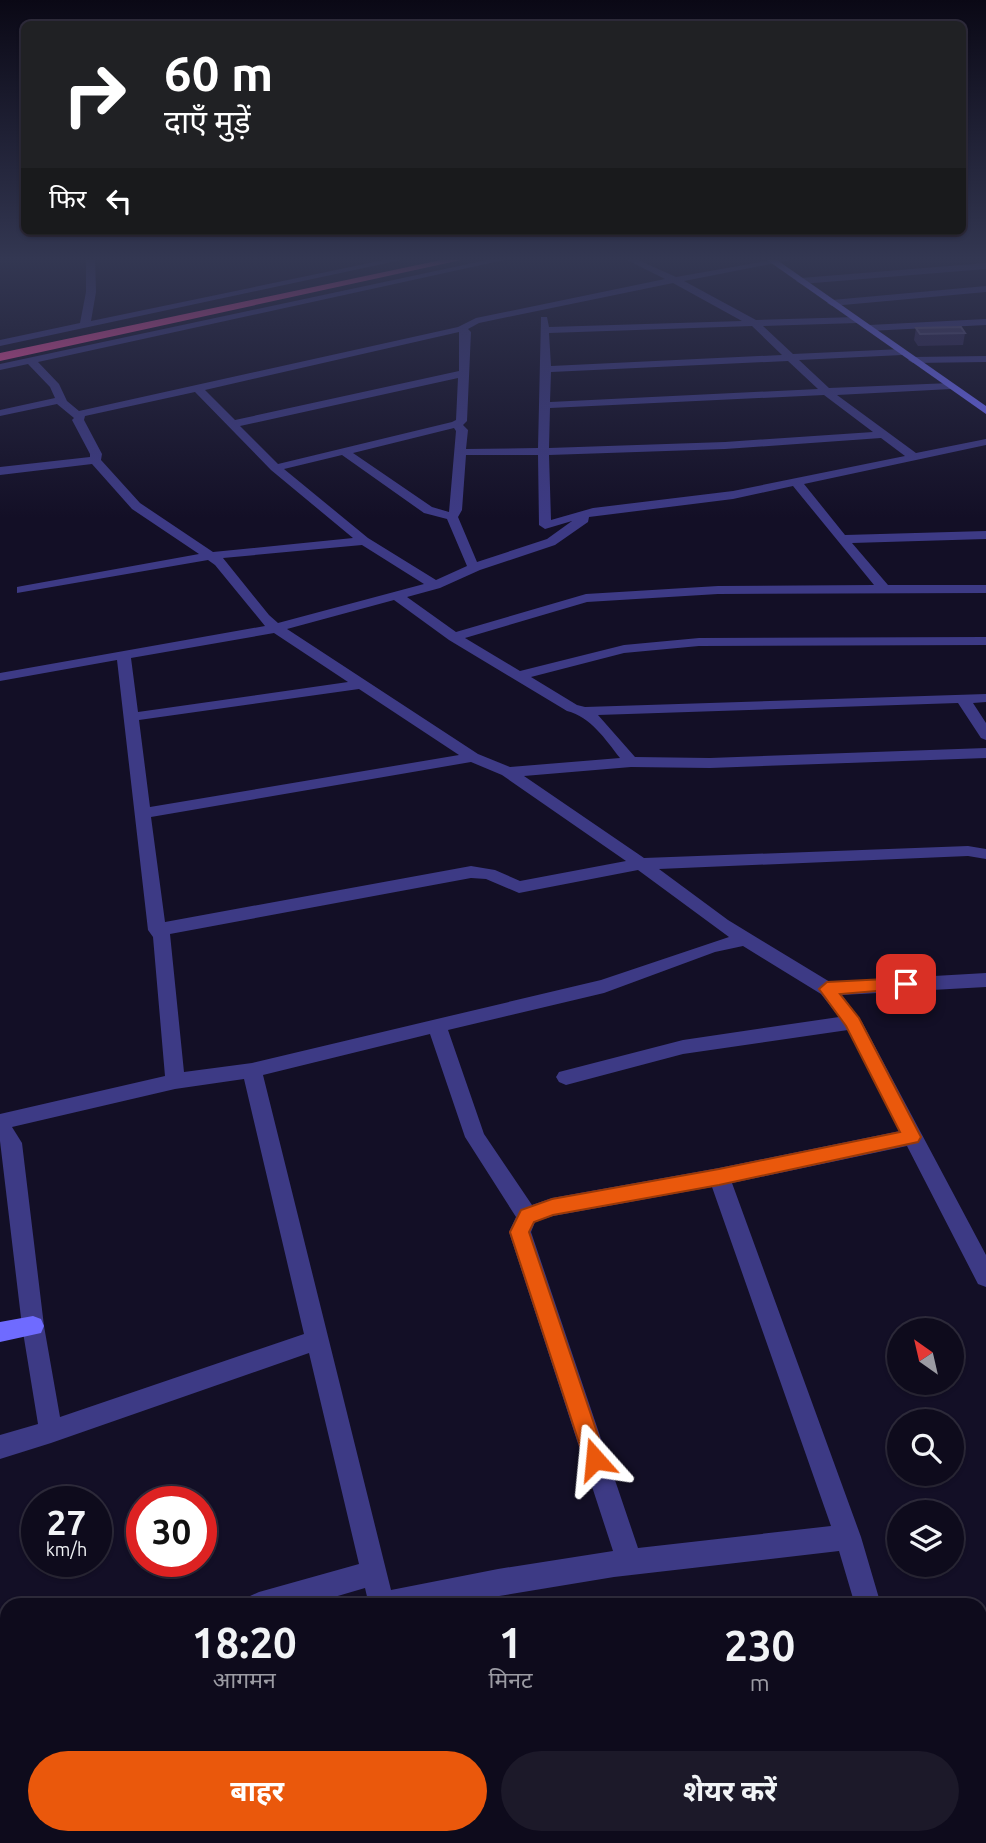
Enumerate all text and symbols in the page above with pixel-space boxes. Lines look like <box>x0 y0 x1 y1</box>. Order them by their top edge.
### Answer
text: 60 m <box>164 45 273 100</box>
icon: right <box>49 49 140 140</box>
text: दाएँ मुड़ें <box>164 103 251 139</box>
icon: left <box>100 182 138 220</box>
text: फिर <box>49 184 86 213</box>
pin <box>876 954 936 1014</box>
icon: arrive <box>887 965 925 1003</box>
north arrow <box>887 1318 964 1395</box>
map controls <box>887 1318 964 1577</box>
button: search <box>887 1409 964 1486</box>
position arrow <box>558 1422 632 1496</box>
speed limit sign: 30 <box>126 1486 217 1577</box>
button: layers <box>887 1500 964 1577</box>
text: 27 <box>47 1502 86 1542</box>
text: km/h <box>46 1539 87 1559</box>
text: 18:20 <box>192 1619 297 1666</box>
text: 1 <box>499 1619 522 1666</box>
text: 230 <box>724 1622 795 1669</box>
text: आगमन <box>213 1667 276 1692</box>
text: मिनट <box>488 1667 533 1692</box>
text: m <box>750 1670 770 1695</box>
button: बाहर <box>28 1751 487 1831</box>
button: शेयर करें <box>501 1751 959 1831</box>

